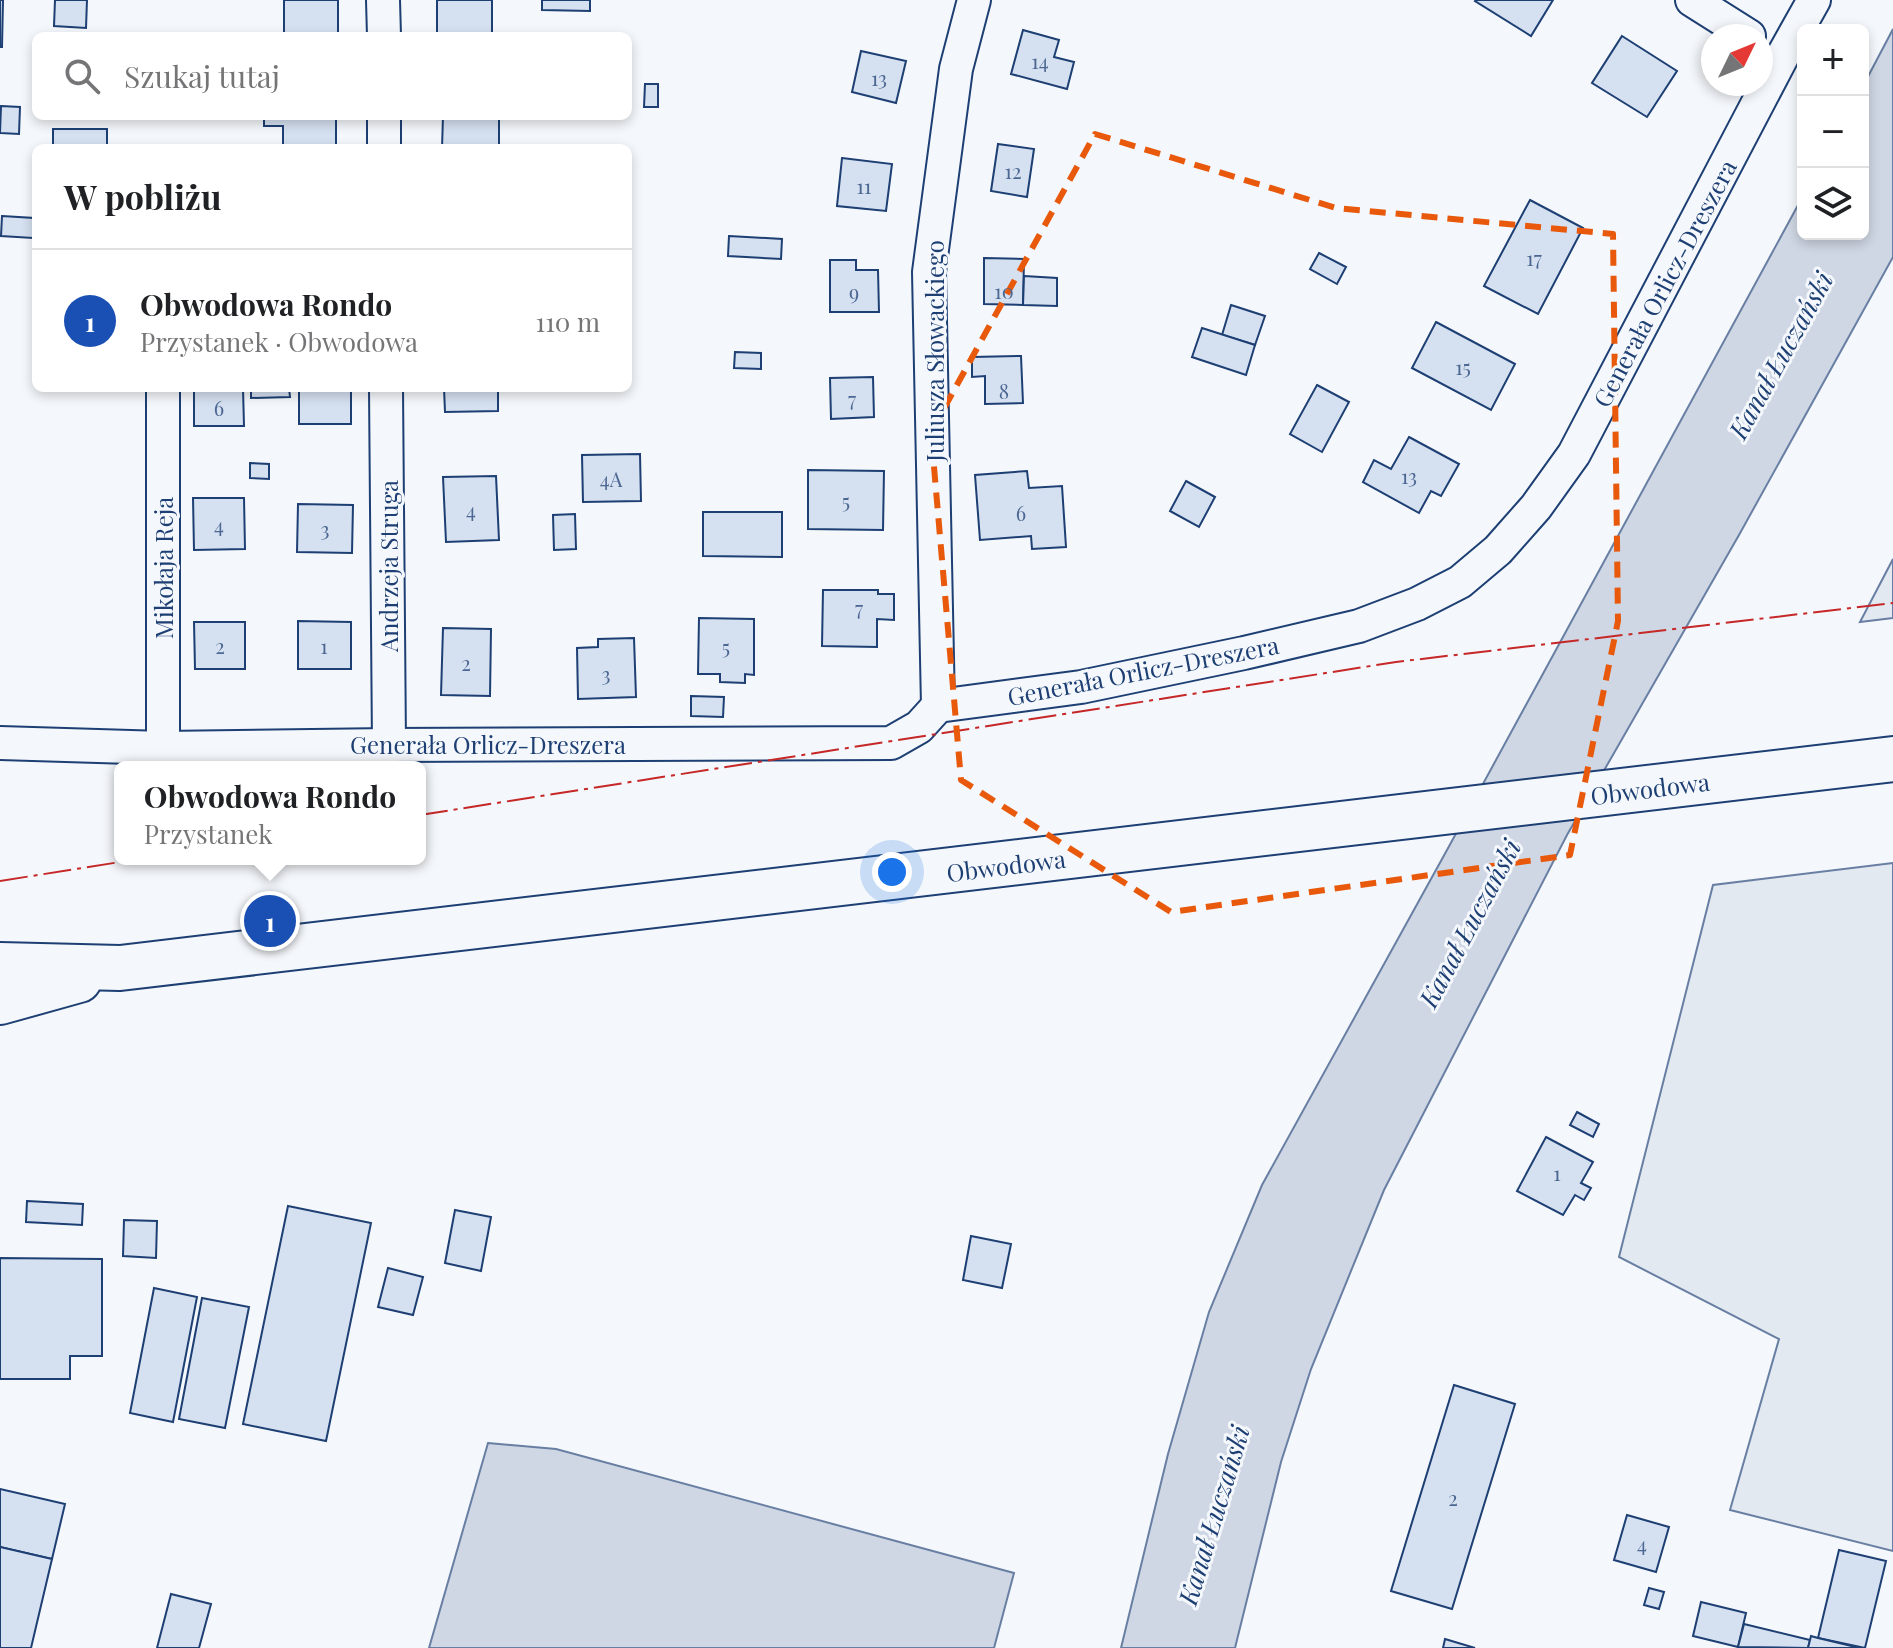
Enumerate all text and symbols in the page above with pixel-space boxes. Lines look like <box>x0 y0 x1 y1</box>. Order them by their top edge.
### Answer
north arrow <box>1701 24 1773 96</box>
map controls <box>1797 24 1869 240</box>
button: + <box>1797 24 1869 96</box>
search box <box>32 32 632 120</box>
house number: 14 <box>1031 47 1049 74</box>
icon: search <box>60 54 104 98</box>
text: Szukaj tutaj <box>124 56 280 96</box>
house number: 13 <box>871 64 887 91</box>
button: − <box>1797 96 1869 168</box>
street label: Generała Orlicz-Dreszera <box>1585 154 1743 412</box>
house number: 12 <box>1005 157 1021 184</box>
button: layers <box>1797 168 1869 240</box>
house number: 11 <box>857 172 871 199</box>
text: W pobliżu <box>64 173 222 219</box>
street label: Juliusza Słowackiego <box>918 240 950 463</box>
house number: 17 <box>1526 244 1542 271</box>
water label: Kanał Łuczański <box>1719 264 1841 445</box>
house number: 10 <box>994 277 1014 304</box>
house number: 9 <box>849 278 859 305</box>
text: Obwodowa Rondo <box>140 284 392 324</box>
text: 1 <box>85 304 95 339</box>
text: 110 m <box>536 304 600 339</box>
text: Przystanek · Obwodowa <box>140 324 418 359</box>
house number: 15 <box>1455 353 1471 380</box>
house number: 8 <box>999 377 1009 404</box>
house number: 7 <box>848 385 856 412</box>
house number: 6 <box>214 394 224 421</box>
house number: 13 <box>1401 462 1417 489</box>
house number: 4A <box>600 465 623 492</box>
street label: Andrzeja Struga <box>372 480 404 653</box>
house number: 5 <box>842 487 850 514</box>
house number: 4 <box>466 496 476 523</box>
street label: Mikołaja Reja <box>147 497 179 639</box>
house number: 6 <box>1016 499 1026 526</box>
house number: 4 <box>214 511 224 538</box>
house number: 3 <box>320 515 330 542</box>
house number: 7 <box>855 594 863 621</box>
street label: Generała Orlicz-Dreszera <box>1005 628 1281 712</box>
house number: 2 <box>215 632 225 659</box>
house number: 1 <box>320 632 328 659</box>
house number: 5 <box>722 633 730 660</box>
house number: 2 <box>461 649 471 676</box>
house number: 3 <box>601 660 611 687</box>
street label: Generała Orlicz-Dreszera <box>350 728 626 760</box>
popup <box>114 761 426 865</box>
street label: Obwodowa <box>1589 765 1711 811</box>
text: Obwodowa Rondo <box>144 776 396 816</box>
text: Przystanek <box>144 816 273 851</box>
water label: Kanał Łuczański <box>1410 832 1529 1014</box>
street label: Obwodowa <box>945 842 1067 888</box>
your location <box>872 852 912 892</box>
pin: 1 <box>244 891 296 951</box>
house number: 1 <box>1553 1159 1561 1186</box>
water label: Kanał Łuczański <box>1169 1420 1257 1610</box>
house number: 2 <box>1448 1484 1458 1511</box>
house number: 4 <box>1637 1530 1647 1557</box>

